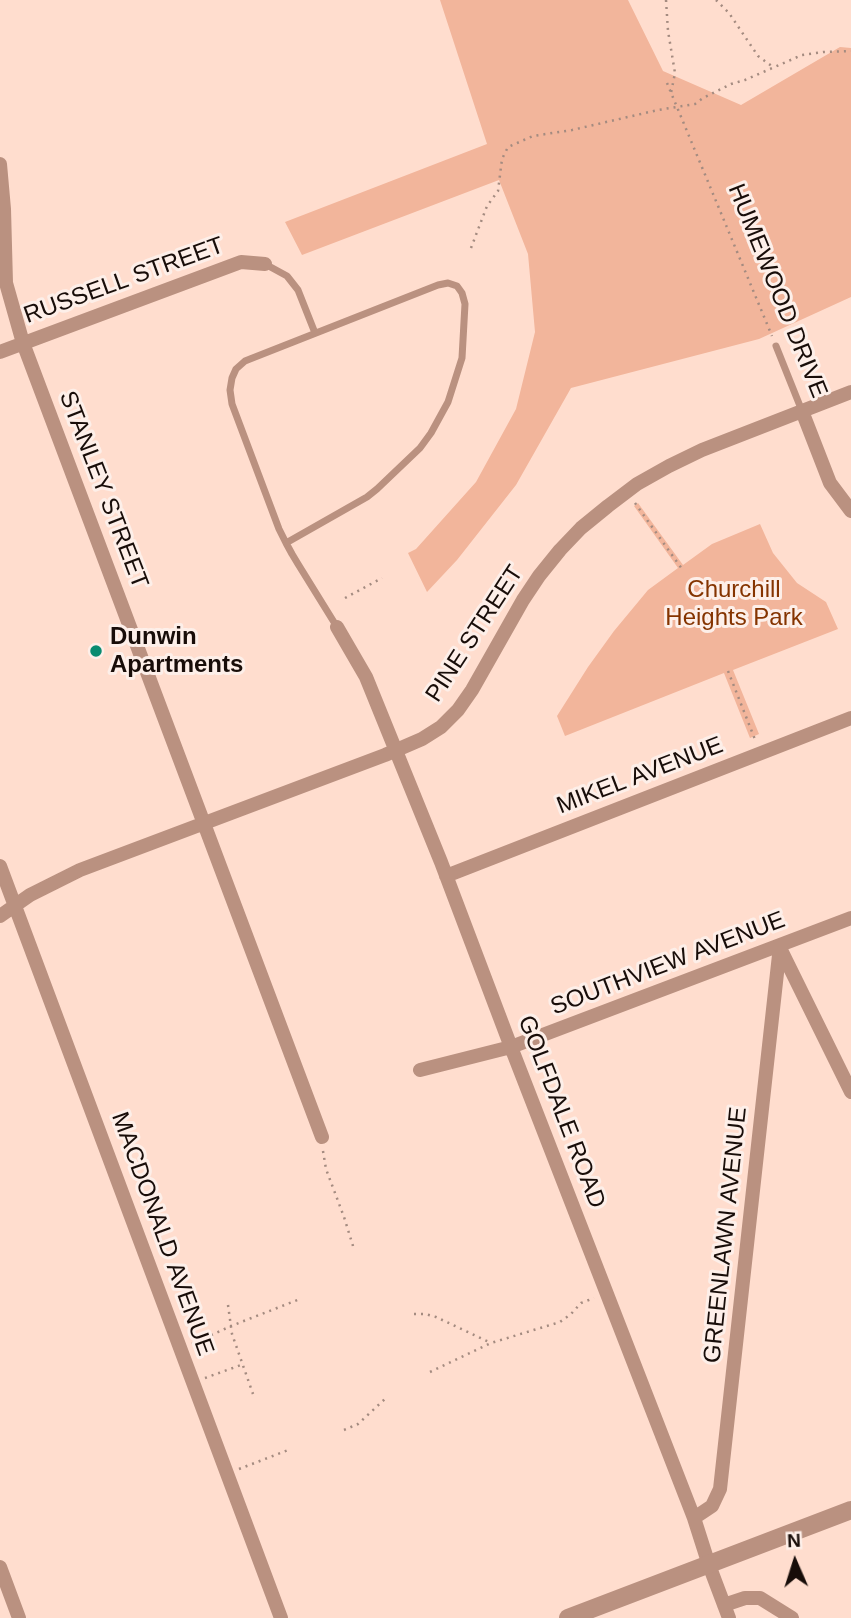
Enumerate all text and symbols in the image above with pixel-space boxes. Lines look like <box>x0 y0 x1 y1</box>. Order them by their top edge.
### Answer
street label: HUMEWOOD DRIVE <box>721 180 833 402</box>
street label: RUSSELL STREET <box>20 231 228 331</box>
street label: STANLEY STREET <box>52 387 154 593</box>
street label: PINE STREET <box>420 560 530 708</box>
park label: Churchill Heights Park <box>665 576 803 632</box>
place label: Dunwin Apartments <box>110 623 243 679</box>
marker: Dunwin Apartments <box>88 643 104 659</box>
street label: MIKEL AVENUE <box>553 731 727 821</box>
street label: SOUTHVIEW AVENUE <box>547 906 789 1022</box>
street label: GOLFDALE ROAD <box>511 1012 611 1212</box>
street label: GREENLAWN AVENUE <box>698 1106 754 1364</box>
street label: MACDONALD AVENUE <box>105 1108 219 1360</box>
north arrow <box>760 1527 830 1597</box>
text: N <box>786 1530 801 1551</box>

